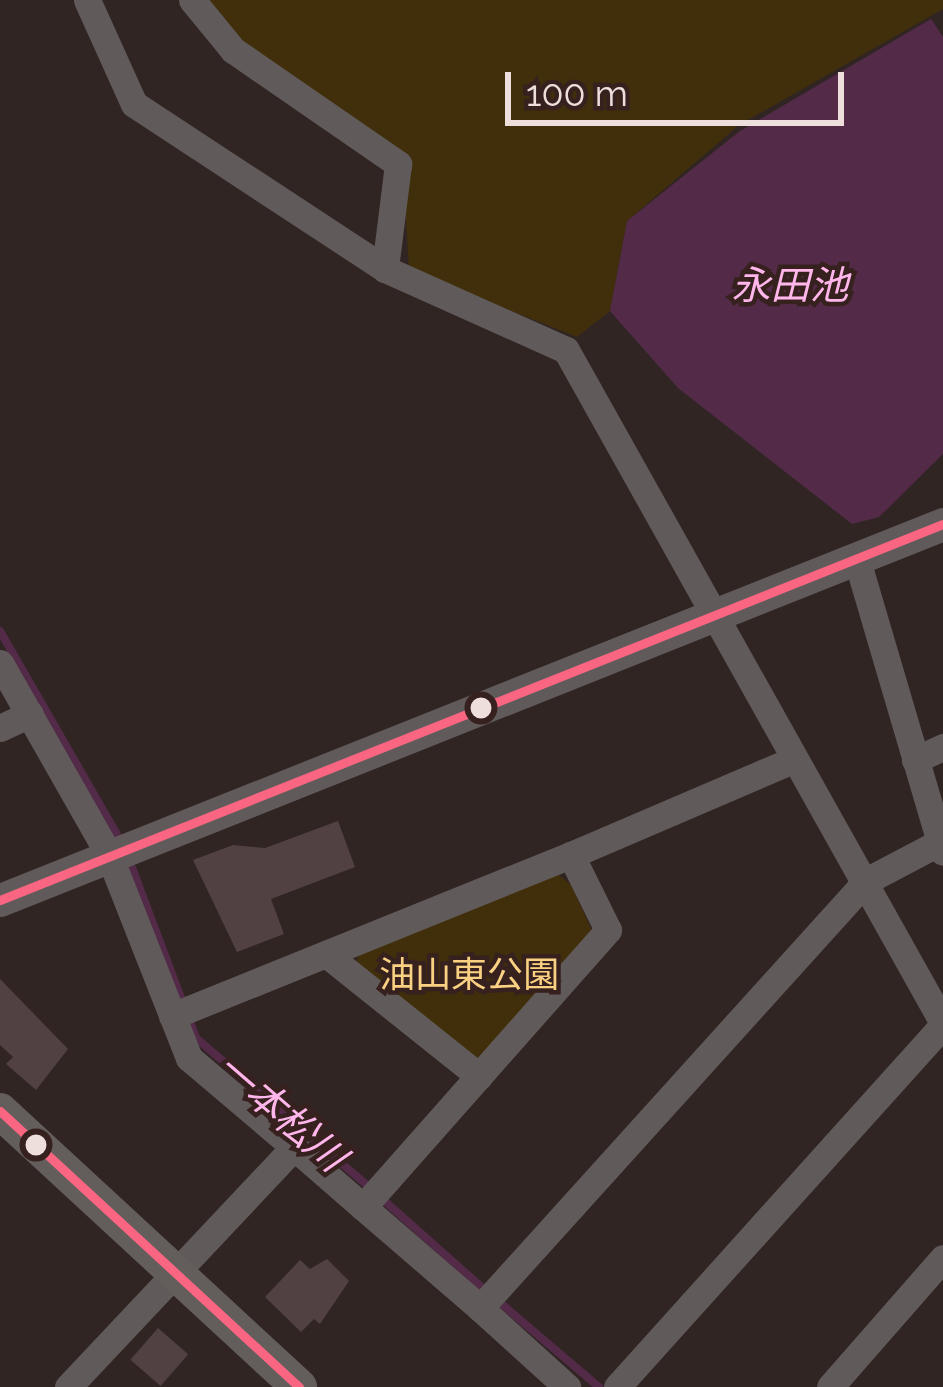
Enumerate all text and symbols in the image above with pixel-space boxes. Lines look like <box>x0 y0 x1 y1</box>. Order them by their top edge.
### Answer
scale bar <box>511 48 850 122</box>
text: 100 m <box>526 72 628 114</box>
water label: 永田池 <box>732 262 848 308</box>
unlabelled marker <box>470 697 492 719</box>
park label: 油山東公園 <box>379 953 559 997</box>
water label: 一本松川 <box>207 1043 355 1181</box>
unlabelled marker <box>25 1134 47 1156</box>

